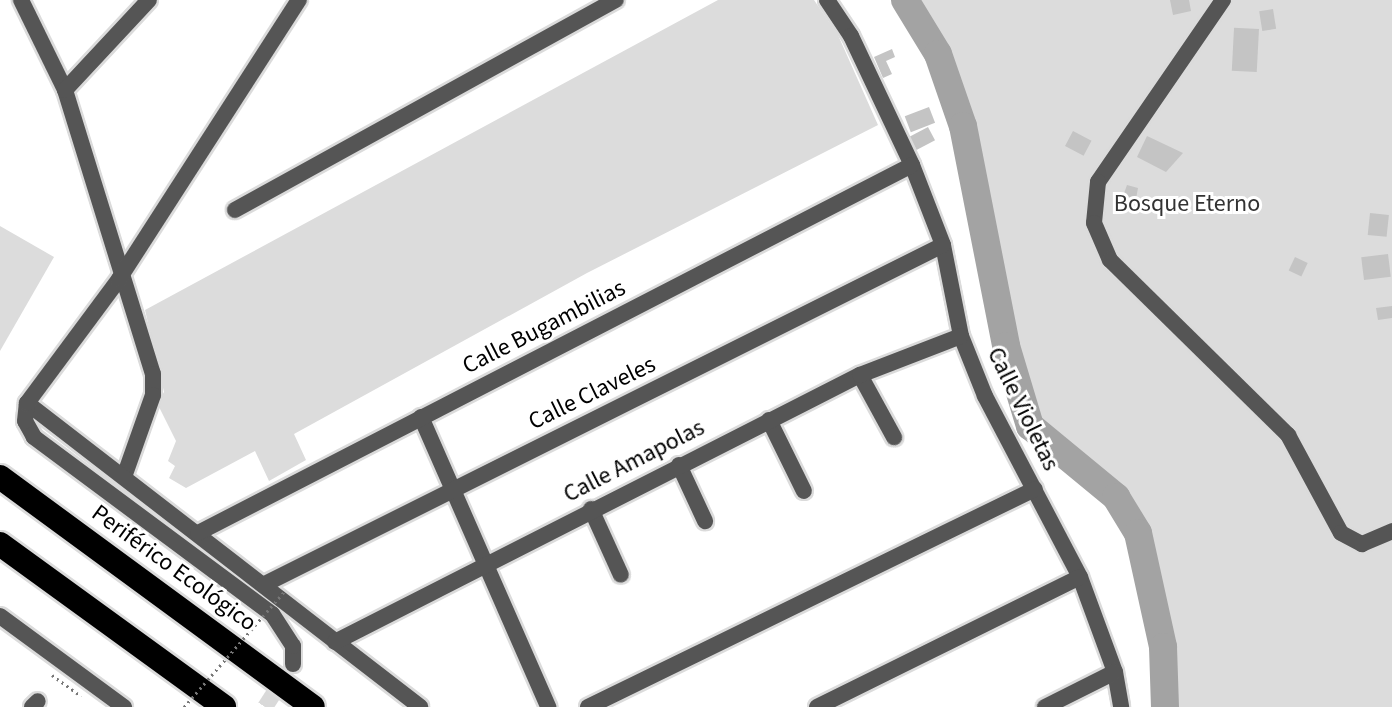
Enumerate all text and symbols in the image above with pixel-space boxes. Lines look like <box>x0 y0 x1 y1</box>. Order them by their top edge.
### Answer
park label: Bosque Eterno <box>1114 190 1260 218</box>
street label: Calle Bugambilias <box>458 274 630 380</box>
street label: Calle Violetas <box>981 343 1065 475</box>
street label: Calle Claveles <box>524 350 660 436</box>
street label: Calle Amapolas <box>559 413 709 509</box>
street label: Periférico Ecológico <box>86 499 262 637</box>

